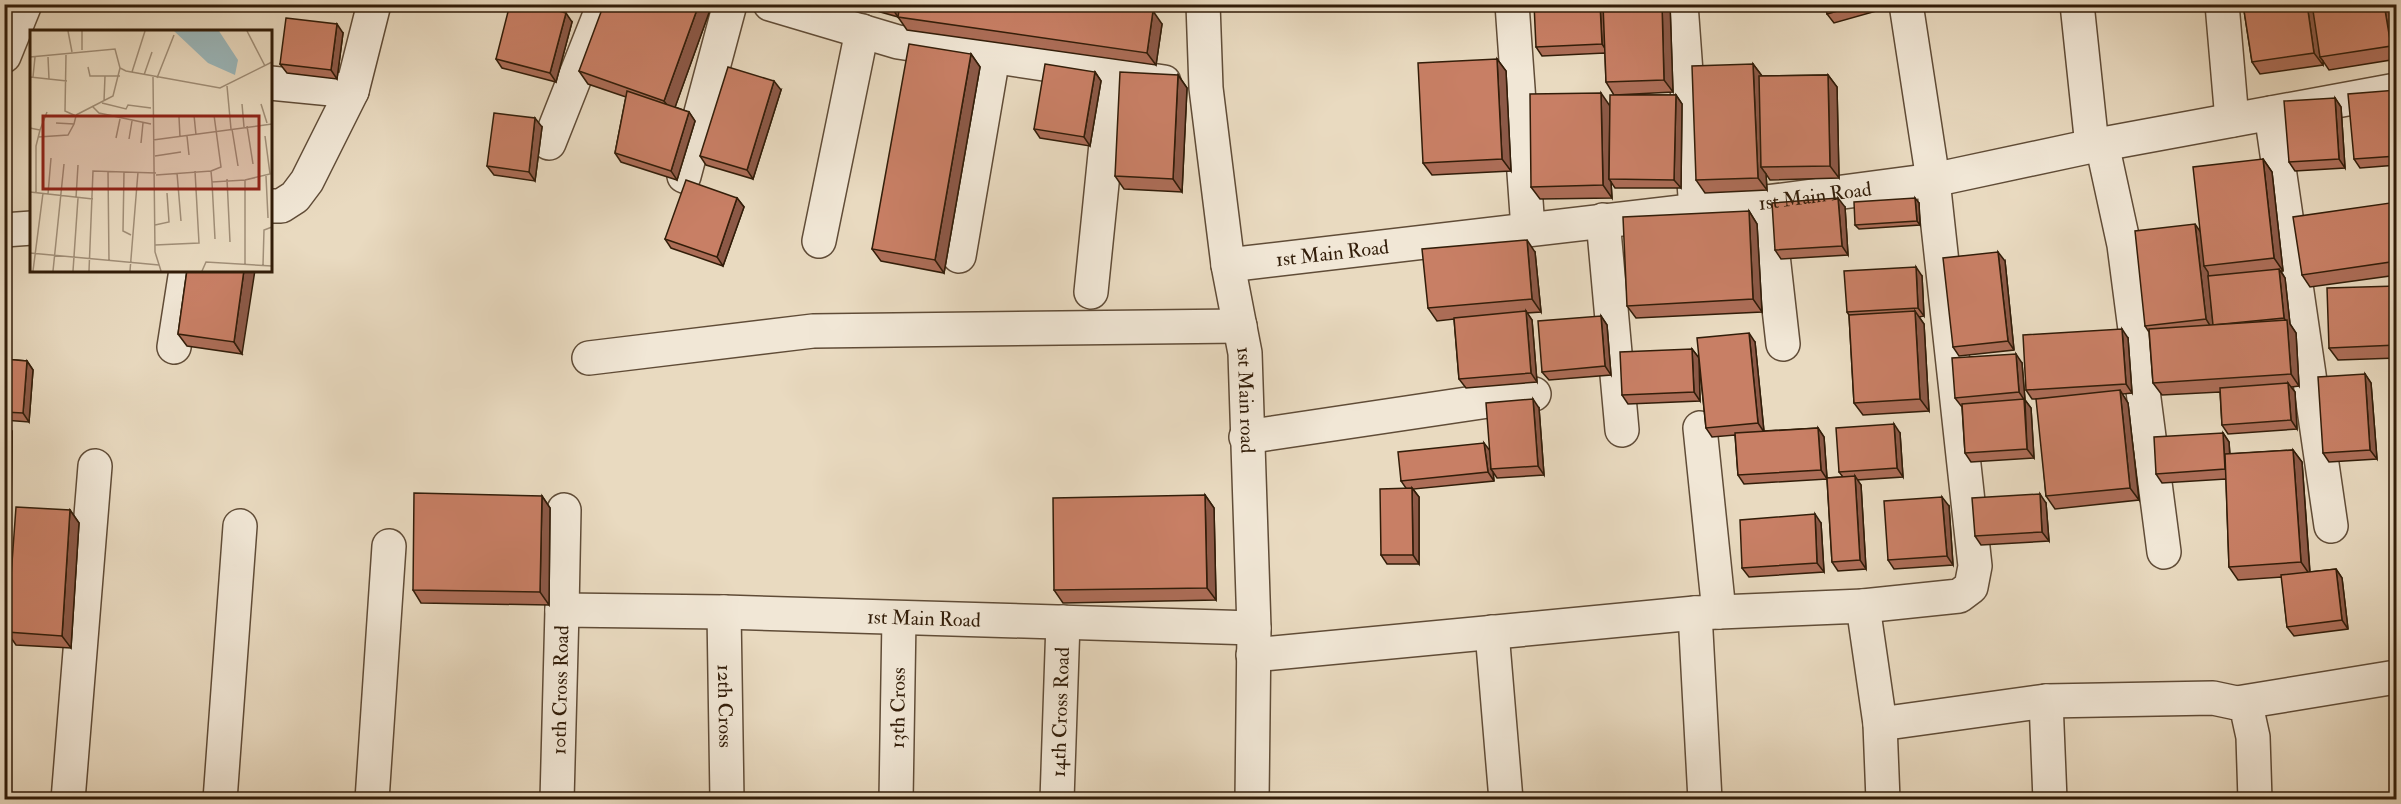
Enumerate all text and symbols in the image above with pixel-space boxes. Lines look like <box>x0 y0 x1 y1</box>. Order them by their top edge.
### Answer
inset map <box>30 30 272 272</box>
street label: 1st Main Road <box>1757 176 1873 216</box>
street label: 1st Main Road <box>1274 234 1390 272</box>
street label: 1st Main road <box>1231 344 1260 454</box>
street label: 1st Main Road <box>867 604 981 633</box>
street label: 10th Cross Road <box>546 625 575 755</box>
street label: 14th Cross Road <box>1046 646 1075 778</box>
street label: 12th Cross <box>712 664 738 748</box>
street label: 13th Cross <box>885 667 911 749</box>

